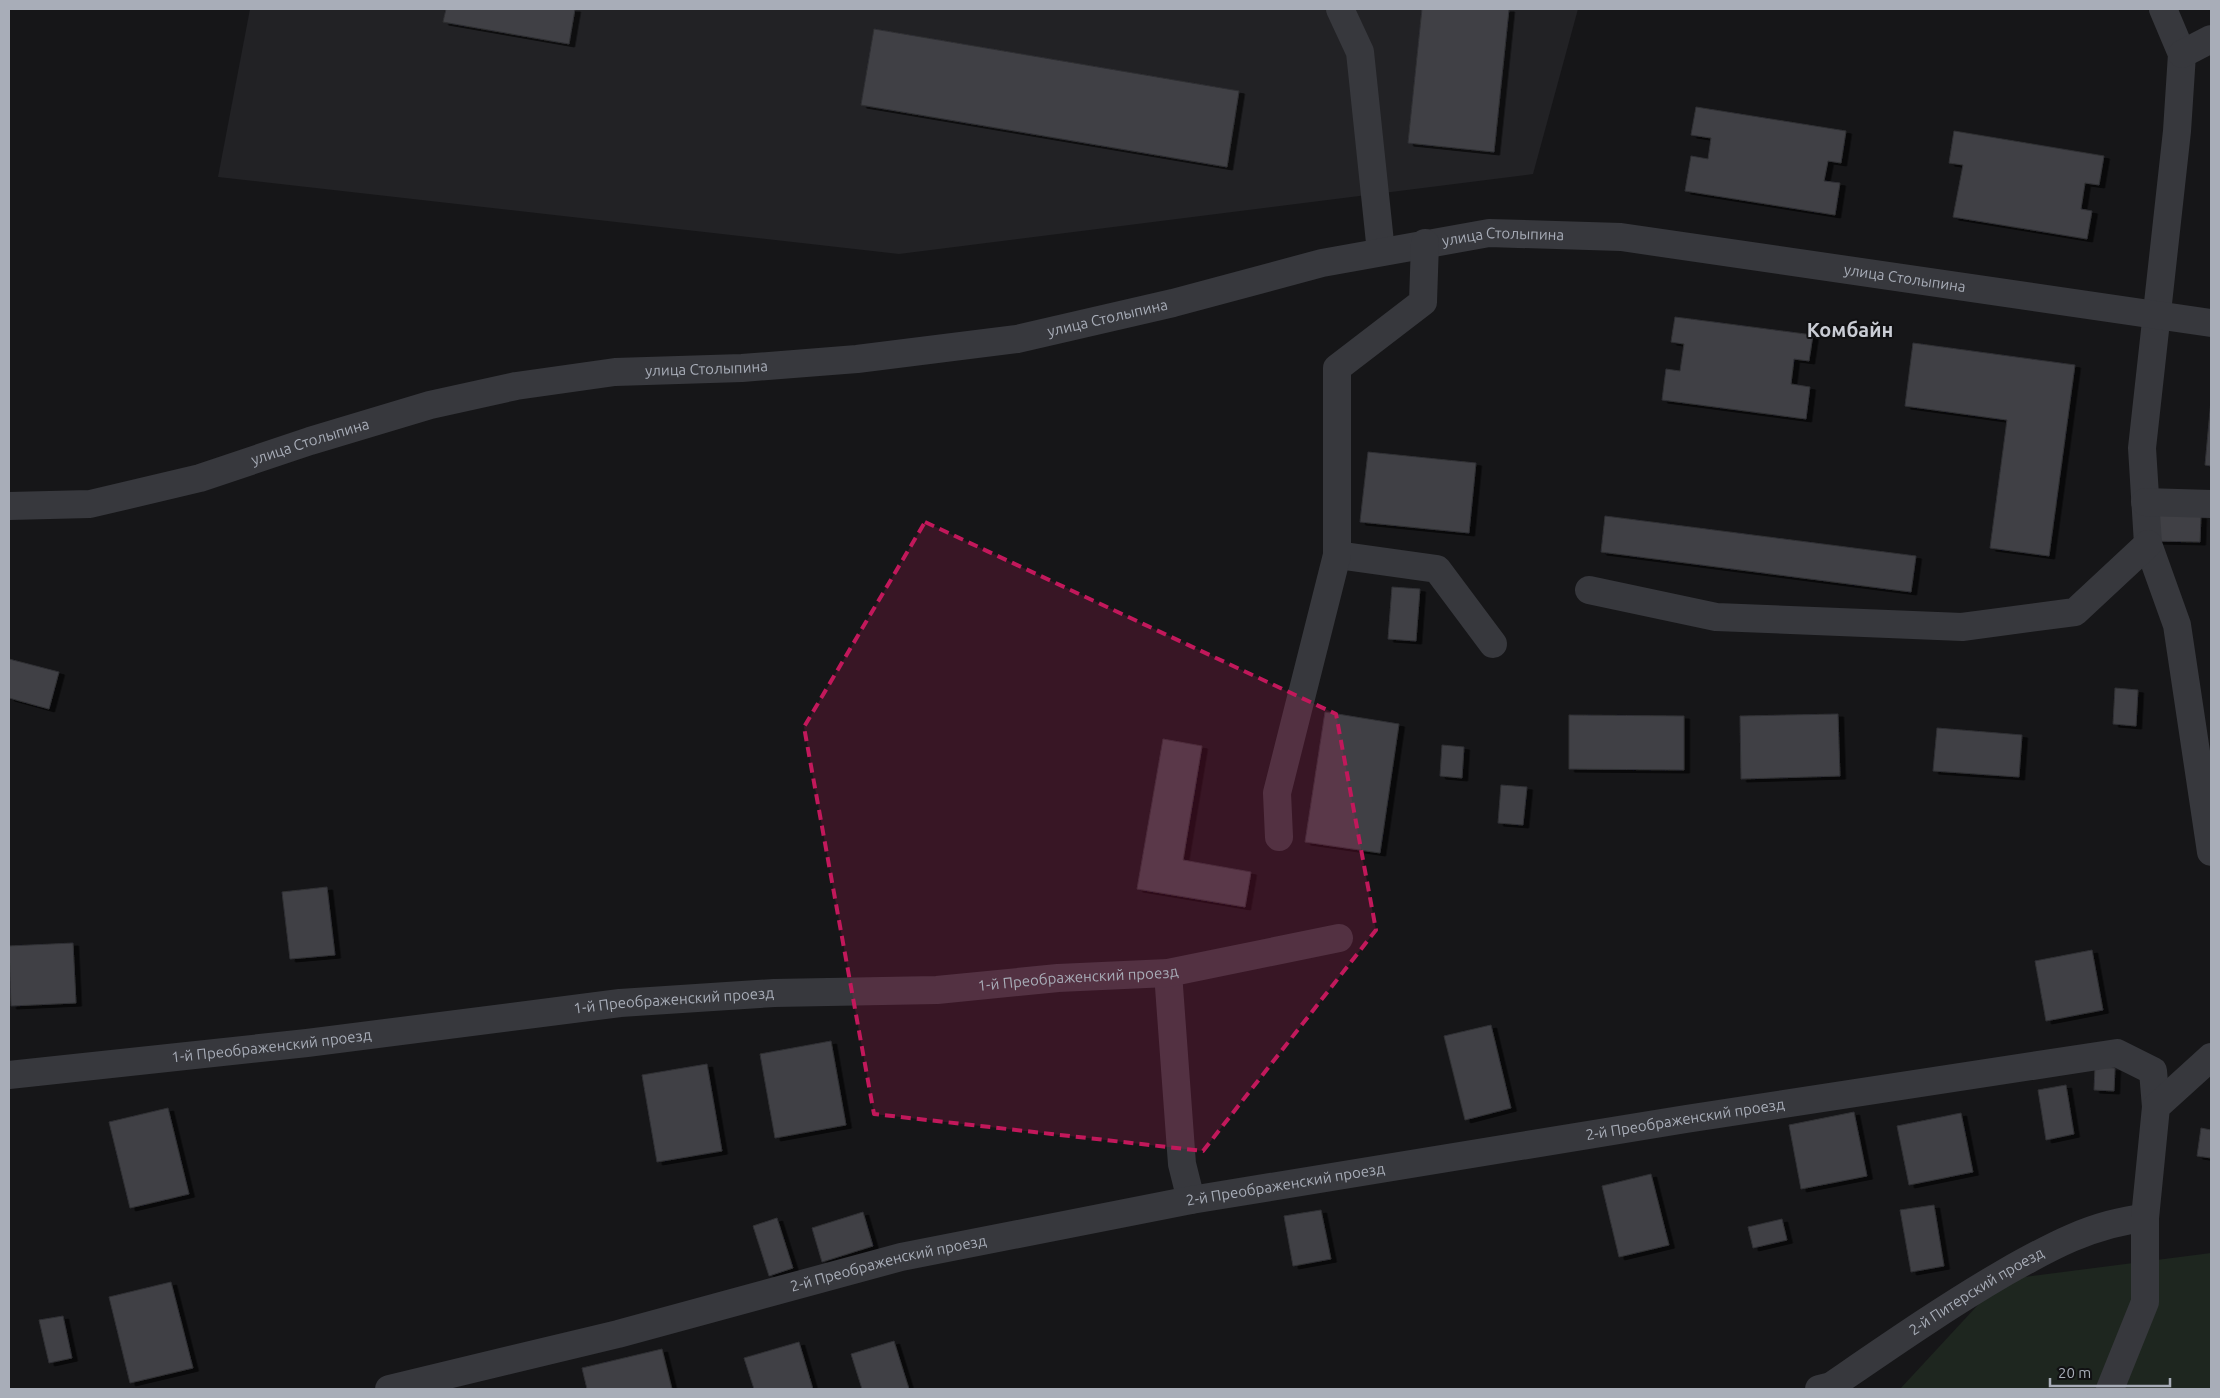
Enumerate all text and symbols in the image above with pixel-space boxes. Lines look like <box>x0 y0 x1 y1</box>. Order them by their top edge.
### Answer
street label: улица Столыпина <box>1441 224 1565 249</box>
street label: улица Столыпина <box>1843 261 1967 295</box>
street label: улица Столыпина <box>1046 296 1169 340</box>
district label: Комбайн <box>1807 318 1893 341</box>
street label: улица Столыпина <box>645 357 768 379</box>
street label: улица Столыпина <box>249 415 371 468</box>
street label: 1-й Преображенский проезд <box>977 962 1180 994</box>
street label: 1-й Преображенский проезд <box>572 984 775 1017</box>
street label: 1-й Преображенский проезд <box>171 1026 372 1065</box>
street label: 2-й Преображенский проезд <box>1584 1095 1786 1143</box>
street label: 2-й Преображенский проезд <box>1185 1159 1386 1209</box>
street label: 2-й Преображенский проезд <box>788 1231 988 1295</box>
street label: 2-й Питерский проезд <box>1906 1244 2047 1338</box>
scale bar <box>2050 1356 2170 1388</box>
text: 20 m <box>2058 1364 2091 1381</box>

